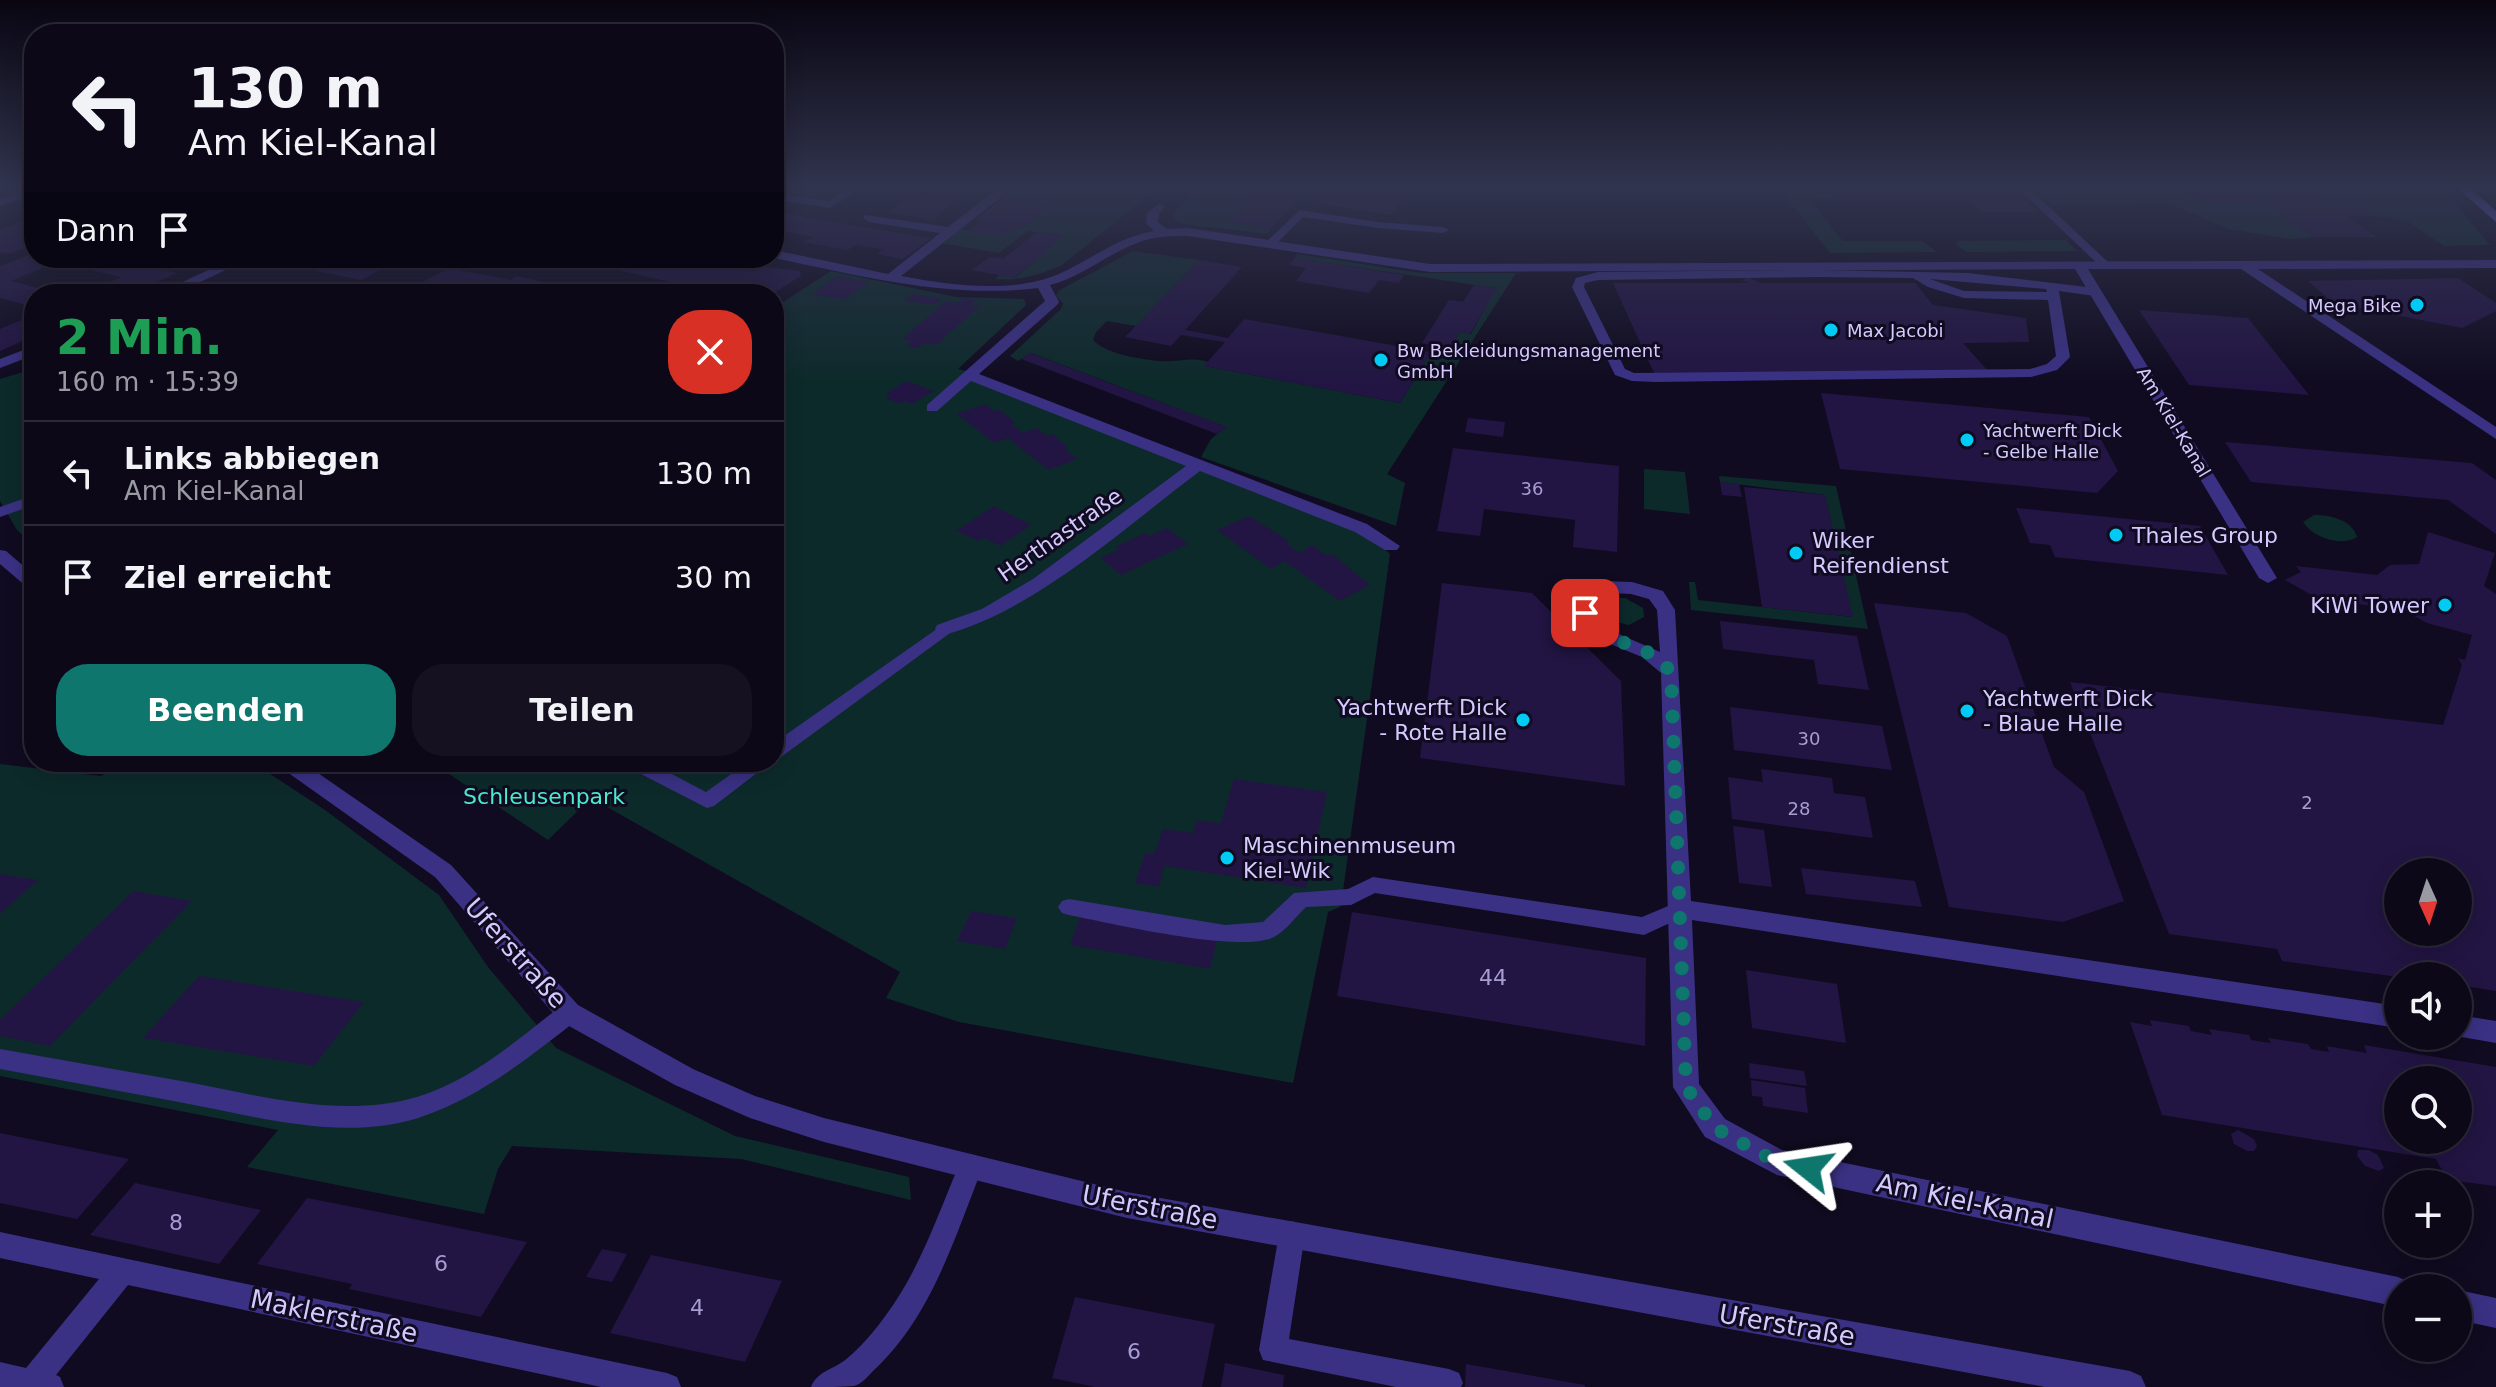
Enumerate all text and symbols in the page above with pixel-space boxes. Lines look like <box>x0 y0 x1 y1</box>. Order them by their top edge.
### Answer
text: 130 m <box>188 55 383 120</box>
icon: left <box>56 56 160 160</box>
text: Am Kiel-Kanal <box>188 122 438 163</box>
icon: arrive <box>152 208 196 252</box>
text: Dann <box>56 213 136 248</box>
place label: Mega Bike <box>2308 295 2401 316</box>
marker: Mega Bike <box>2408 296 2426 314</box>
text: 2 Min. <box>56 309 223 365</box>
button: close <box>668 310 752 394</box>
place label: Max Jacobi <box>1847 320 1944 341</box>
marker: Max Jacobi <box>1822 321 1840 339</box>
place label: Bw Bekleidungsmanagement GmbH <box>1397 340 1660 382</box>
marker: Bw Bekleidungsmanagement GmbH <box>1372 351 1390 369</box>
street label: Am Kiel-Kanal <box>2133 363 2215 481</box>
text: 160 m · 15:39 <box>56 367 239 397</box>
place label: Yachtwerft Dick - Gelbe Halle <box>1982 420 2123 462</box>
marker: Yachtwerft Dick - Gelbe Halle <box>1958 431 1976 449</box>
text: Links abbiegen <box>124 441 380 476</box>
icon: left <box>56 451 100 495</box>
text: 130 m <box>656 456 752 491</box>
text: Am Kiel-Kanal <box>124 476 304 506</box>
house number: 36 <box>1521 478 1543 499</box>
street label: Herthastraße <box>993 483 1127 587</box>
place label: Thales Group <box>2131 523 2278 548</box>
marker: Thales Group <box>2107 526 2125 544</box>
place label: Wiker Reifendienst <box>1812 528 1949 578</box>
marker: Wiker Reifendienst <box>1787 544 1805 562</box>
icon: arrive <box>56 555 100 599</box>
text: Ziel erreicht <box>124 560 331 595</box>
text: 30 m <box>675 560 752 595</box>
pin <box>1551 579 1619 647</box>
icon: arrive <box>1563 591 1607 635</box>
place label: KiWi Tower <box>2310 593 2430 618</box>
marker: KiWi Tower <box>2436 596 2454 614</box>
button: Beenden <box>56 664 396 756</box>
button: Teilen <box>412 664 752 756</box>
place label: Yachtwerft Dick - Blaue Halle <box>1982 686 2153 736</box>
place label: Yachtwerft Dick - Rote Halle <box>1336 695 1507 745</box>
marker: Yachtwerft Dick - Blaue Halle <box>1958 702 1976 720</box>
marker: Yachtwerft Dick - Rote Halle <box>1514 711 1532 729</box>
house number: 30 <box>1798 728 1820 749</box>
park label: Schleusenpark <box>463 784 625 809</box>
house number: 2 <box>2301 792 2313 813</box>
house number: 28 <box>1788 798 1810 819</box>
place label: Maschinenmuseum Kiel-Wik <box>1243 833 1456 883</box>
marker: Maschinenmuseum Kiel-Wik <box>1218 849 1236 867</box>
north arrow <box>2384 858 2472 946</box>
map controls <box>2384 858 2472 1362</box>
street label: Uferstraße <box>459 892 573 1014</box>
button: sound <box>2384 962 2472 1050</box>
house number: 44 <box>1479 965 1507 990</box>
button: search <box>2384 1066 2472 1154</box>
position arrow <box>1766 1126 1850 1210</box>
street label: Am Kiel-Kanal <box>1874 1168 2056 1234</box>
button: + <box>2384 1170 2472 1258</box>
street label: Uferstraße <box>1080 1179 1220 1235</box>
house number: 8 <box>169 1210 183 1235</box>
house number: 6 <box>434 1251 448 1276</box>
button: − <box>2384 1274 2472 1362</box>
street label: Maklerstraße <box>248 1284 420 1348</box>
house number: 4 <box>690 1295 704 1320</box>
street label: Uferstraße <box>1717 1298 1857 1352</box>
house number: 6 <box>1127 1339 1141 1364</box>

